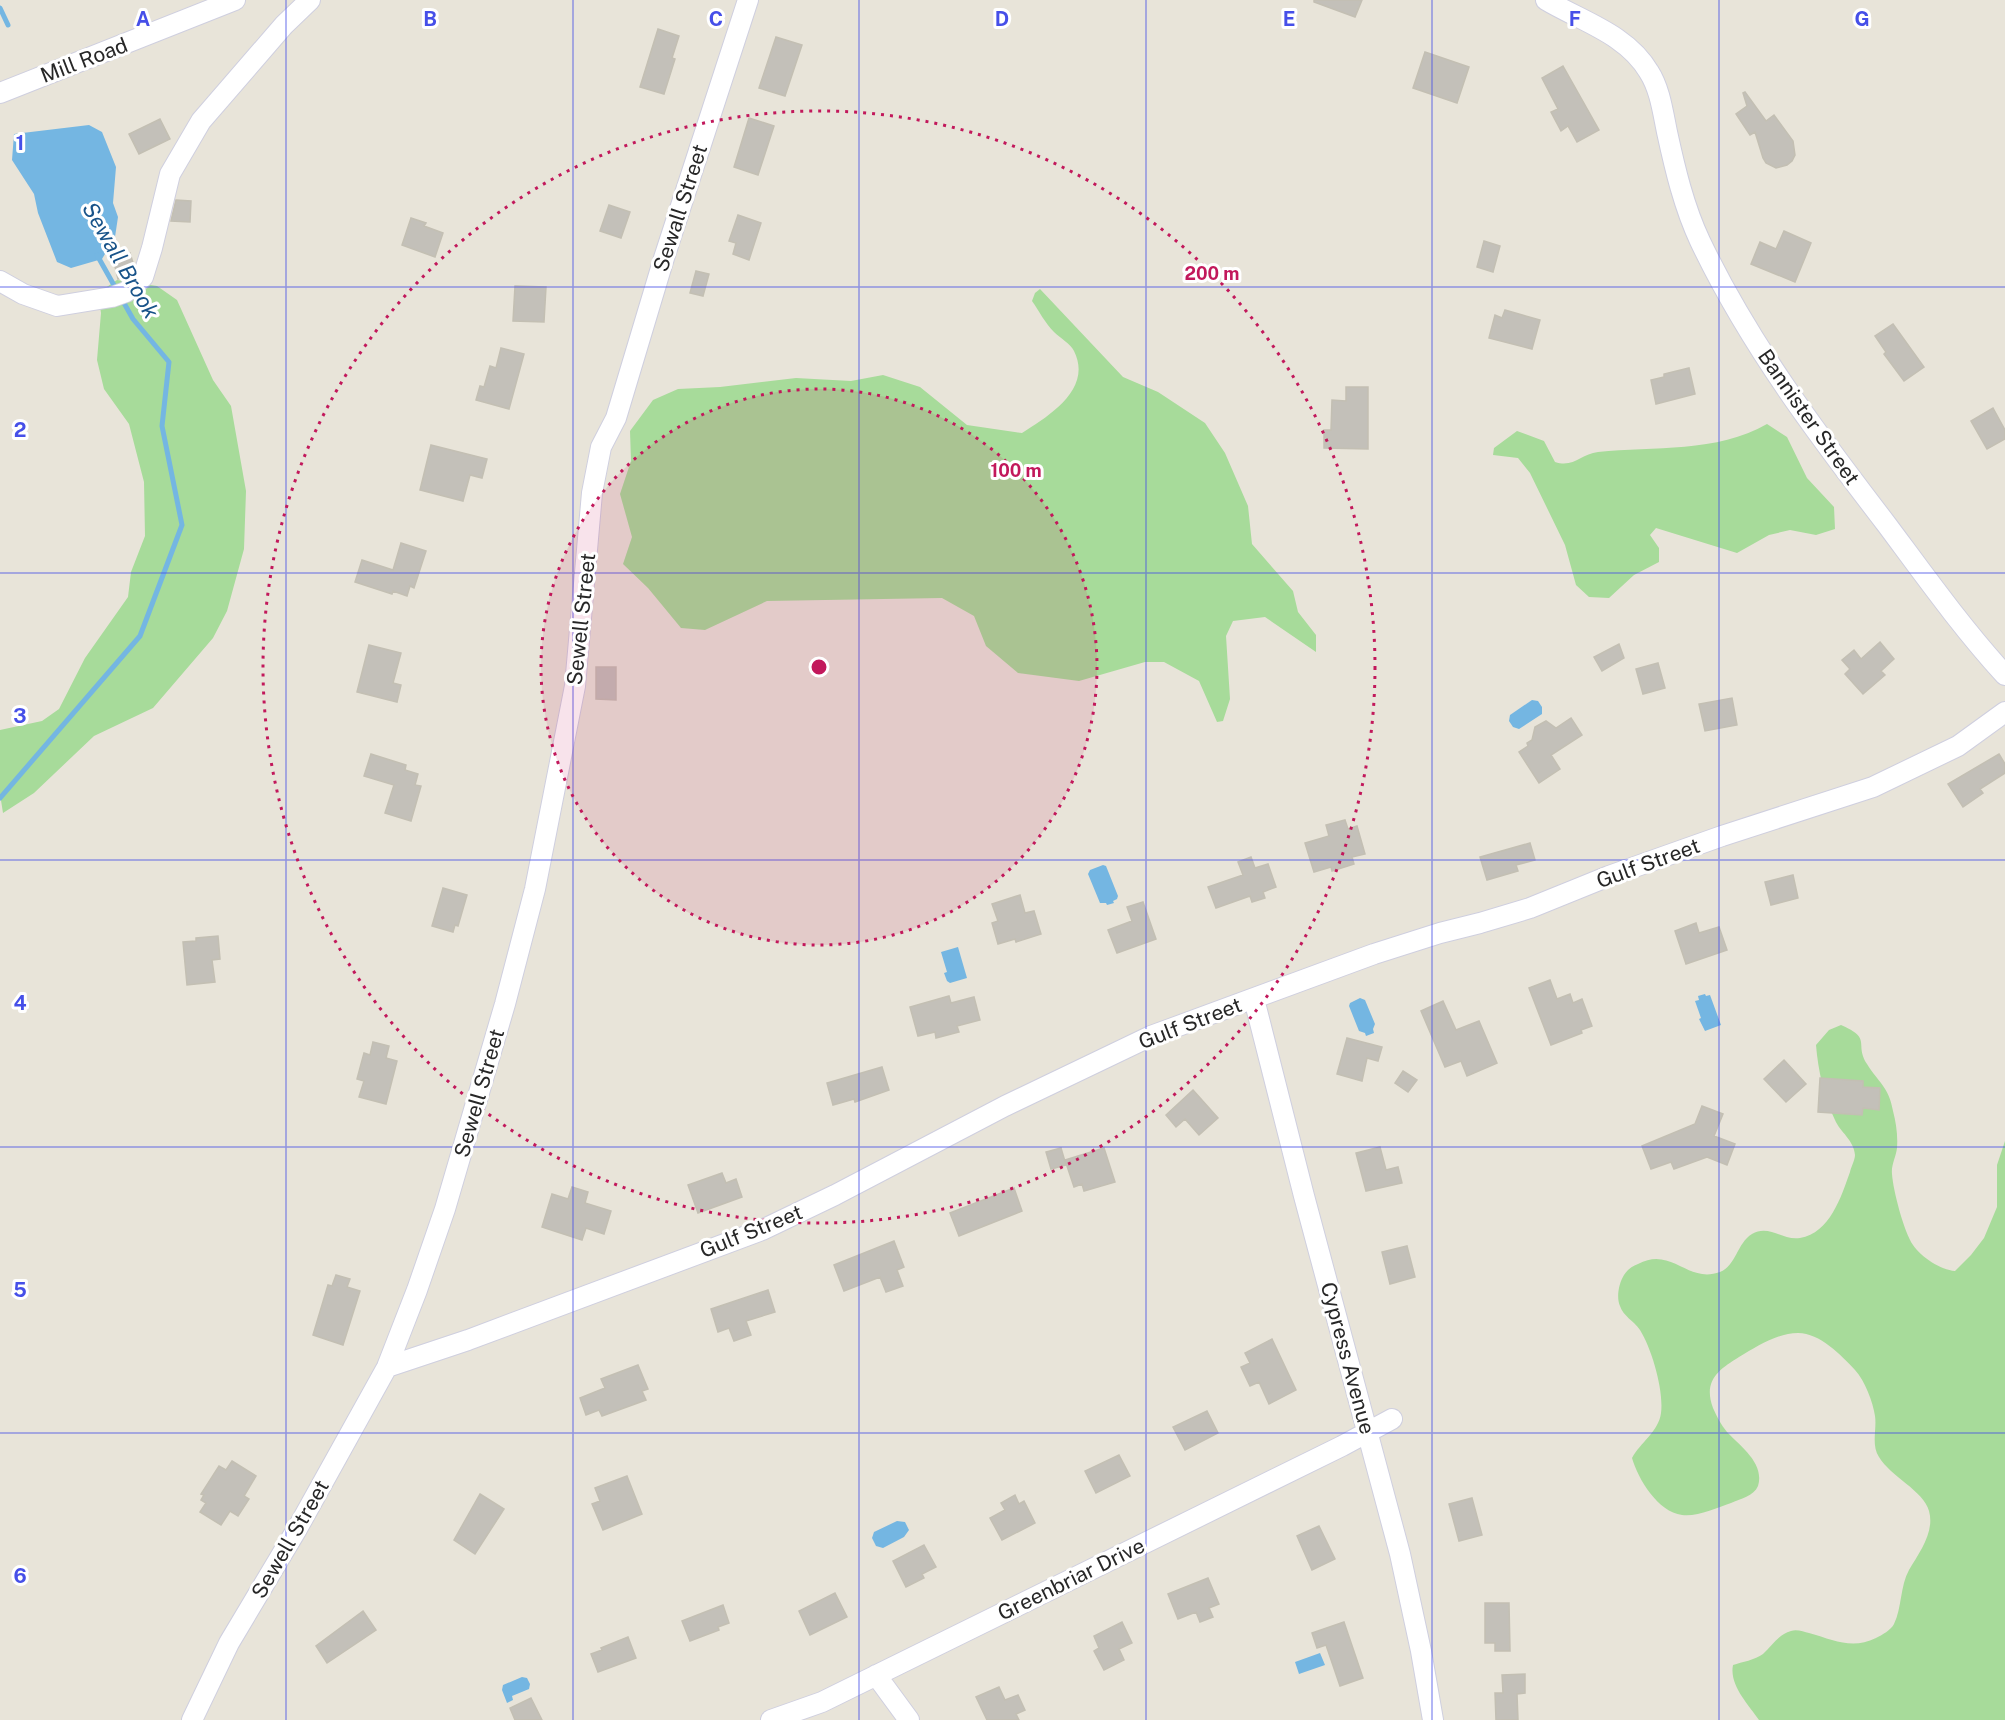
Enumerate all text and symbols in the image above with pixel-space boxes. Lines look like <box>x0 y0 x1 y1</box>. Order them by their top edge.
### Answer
text: A <box>136 7 150 31</box>
text: B <box>423 7 437 31</box>
text: C <box>709 7 723 31</box>
text: D <box>995 7 1009 31</box>
text: E <box>1283 7 1295 31</box>
text: F <box>1569 7 1581 31</box>
text: G <box>1854 7 1870 31</box>
street label: Mill Road <box>37 32 131 88</box>
text: 1 <box>16 131 24 155</box>
street label: Sewall Street <box>648 141 712 275</box>
water label: Sewall Brook <box>77 197 165 323</box>
text: 200 m <box>1185 263 1239 284</box>
street label: Bannister Street <box>1753 344 1865 490</box>
text: 2 <box>14 418 26 442</box>
text: 100 m <box>990 460 1042 481</box>
street label: Sewell Street <box>562 552 600 686</box>
centre of rings <box>809 657 829 677</box>
text: 3 <box>13 704 27 728</box>
street label: Gulf Street <box>1593 833 1703 893</box>
text: 4 <box>13 991 27 1015</box>
street label: Gulf Street <box>1135 992 1245 1054</box>
street label: Sewell Street <box>449 1026 509 1160</box>
street label: Gulf Street <box>696 1199 806 1263</box>
text: 5 <box>13 1278 27 1302</box>
street label: Cypress Avenue <box>1316 1279 1380 1437</box>
street label: Sewell Street <box>246 1475 334 1603</box>
street label: Greenbriar Drive <box>993 1533 1149 1625</box>
text: 6 <box>13 1564 27 1588</box>

